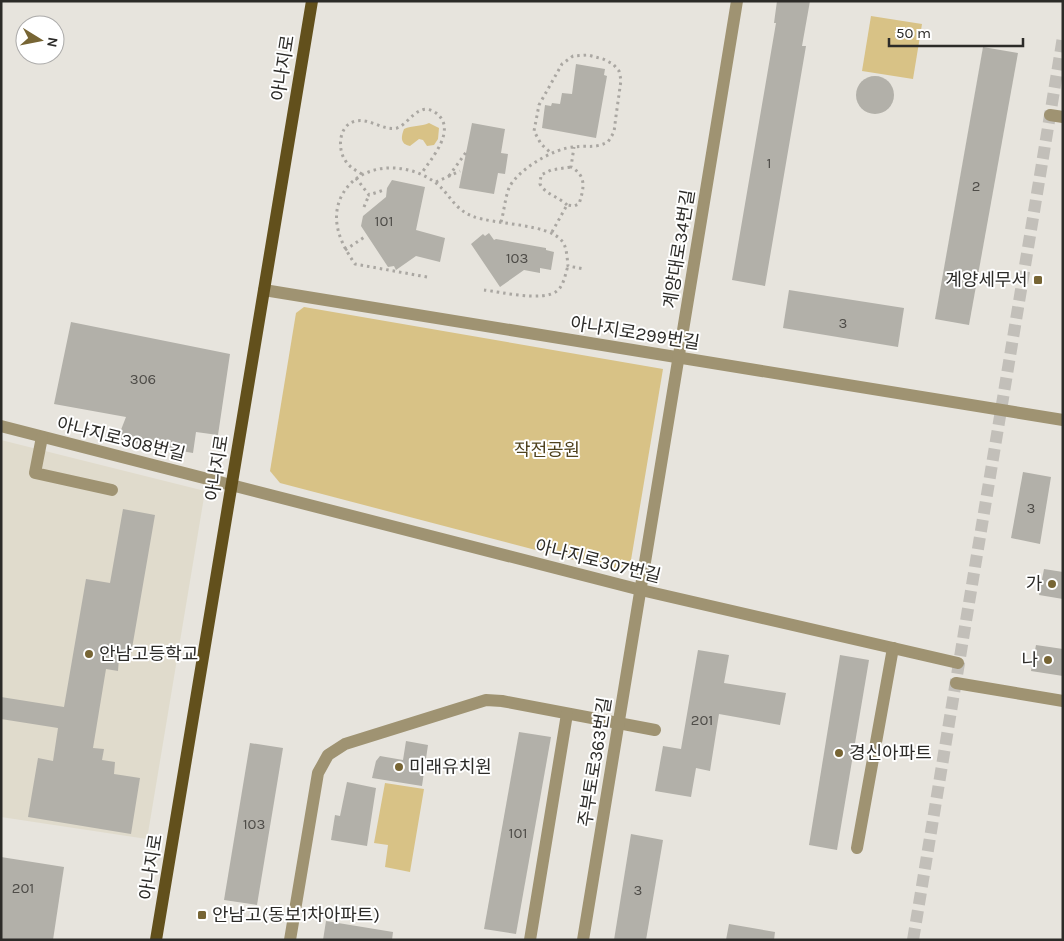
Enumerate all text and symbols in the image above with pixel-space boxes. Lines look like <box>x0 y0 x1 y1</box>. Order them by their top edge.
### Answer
north arrow <box>15 15 65 65</box>
scale bar <box>889 15 1023 47</box>
text: 50 m <box>896 24 931 42</box>
street label: 아나지로 <box>267 34 299 102</box>
text: N <box>43 36 62 49</box>
house number: 1 <box>767 154 771 172</box>
house number: 2 <box>972 177 980 195</box>
street label: 계양대로34번길 <box>659 188 699 310</box>
house number: 101 <box>375 212 393 230</box>
house number: 103 <box>506 249 528 267</box>
place label: 계양세무서 <box>945 269 1028 291</box>
marker: 계양세무서 <box>1032 274 1044 286</box>
street label: 아나지로299번길 <box>569 312 701 354</box>
house number: 3 <box>839 314 847 332</box>
house number: 306 <box>130 370 156 388</box>
street label: 아나지로308번길 <box>54 412 188 466</box>
street label: 아나지로 <box>201 434 233 502</box>
park label: 작전공원 <box>514 439 580 461</box>
house number: 3 <box>1027 499 1035 517</box>
street label: 아나지로307번길 <box>533 535 663 587</box>
place label: 가 <box>1025 573 1042 595</box>
marker: 가 <box>1046 578 1058 590</box>
place label: 안남고등학교 <box>99 643 198 665</box>
marker: 안남고등학교 <box>83 648 95 660</box>
place label: 나 <box>1021 649 1038 671</box>
marker: 나 <box>1042 654 1054 666</box>
street label: 주부토로363번길 <box>574 696 616 828</box>
house number: 201 <box>691 711 713 729</box>
place label: 경신아파트 <box>849 742 932 764</box>
marker: 경신아파트 <box>833 747 845 759</box>
place label: 미래유치원 <box>409 756 492 778</box>
marker: 미래유치원 <box>393 761 405 773</box>
house number: 103 <box>243 815 265 833</box>
house number: 101 <box>509 824 527 842</box>
street label: 아나지로 <box>135 833 167 901</box>
house number: 201 <box>12 879 34 897</box>
house number: 3 <box>634 881 642 899</box>
place label: 안남고(동보1차아파트) <box>212 904 380 926</box>
marker: 안남고(동보1차아파트) <box>196 909 208 921</box>

